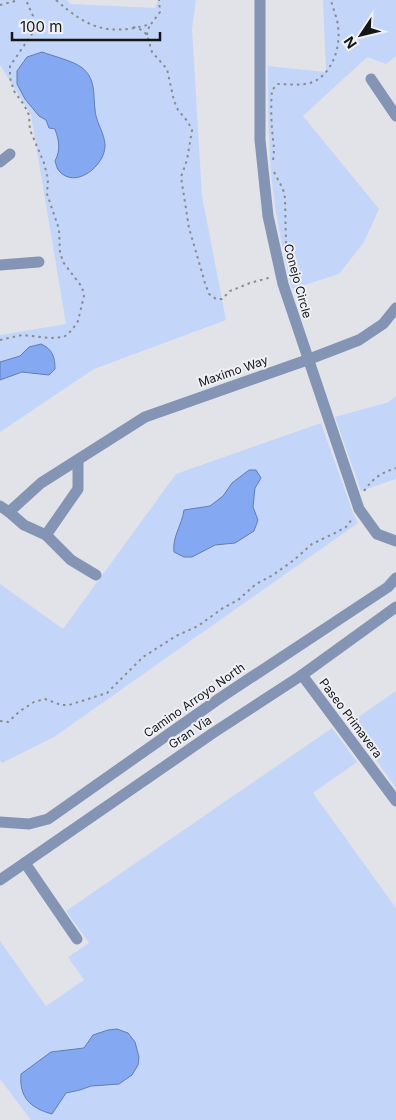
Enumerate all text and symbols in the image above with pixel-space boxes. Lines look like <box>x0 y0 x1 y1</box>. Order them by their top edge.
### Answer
scale bar <box>12 10 160 42</box>
north arrow <box>336 10 386 60</box>
text: 100 m <box>20 17 62 36</box>
text: N <box>340 33 360 52</box>
street label: Conejo Circle <box>281 242 315 320</box>
street label: Maximo Way <box>196 352 270 390</box>
street label: Camino Arroyo North <box>141 659 247 741</box>
street label: Paseo Primavera <box>316 675 386 761</box>
street label: Gran Via <box>166 712 214 752</box>

